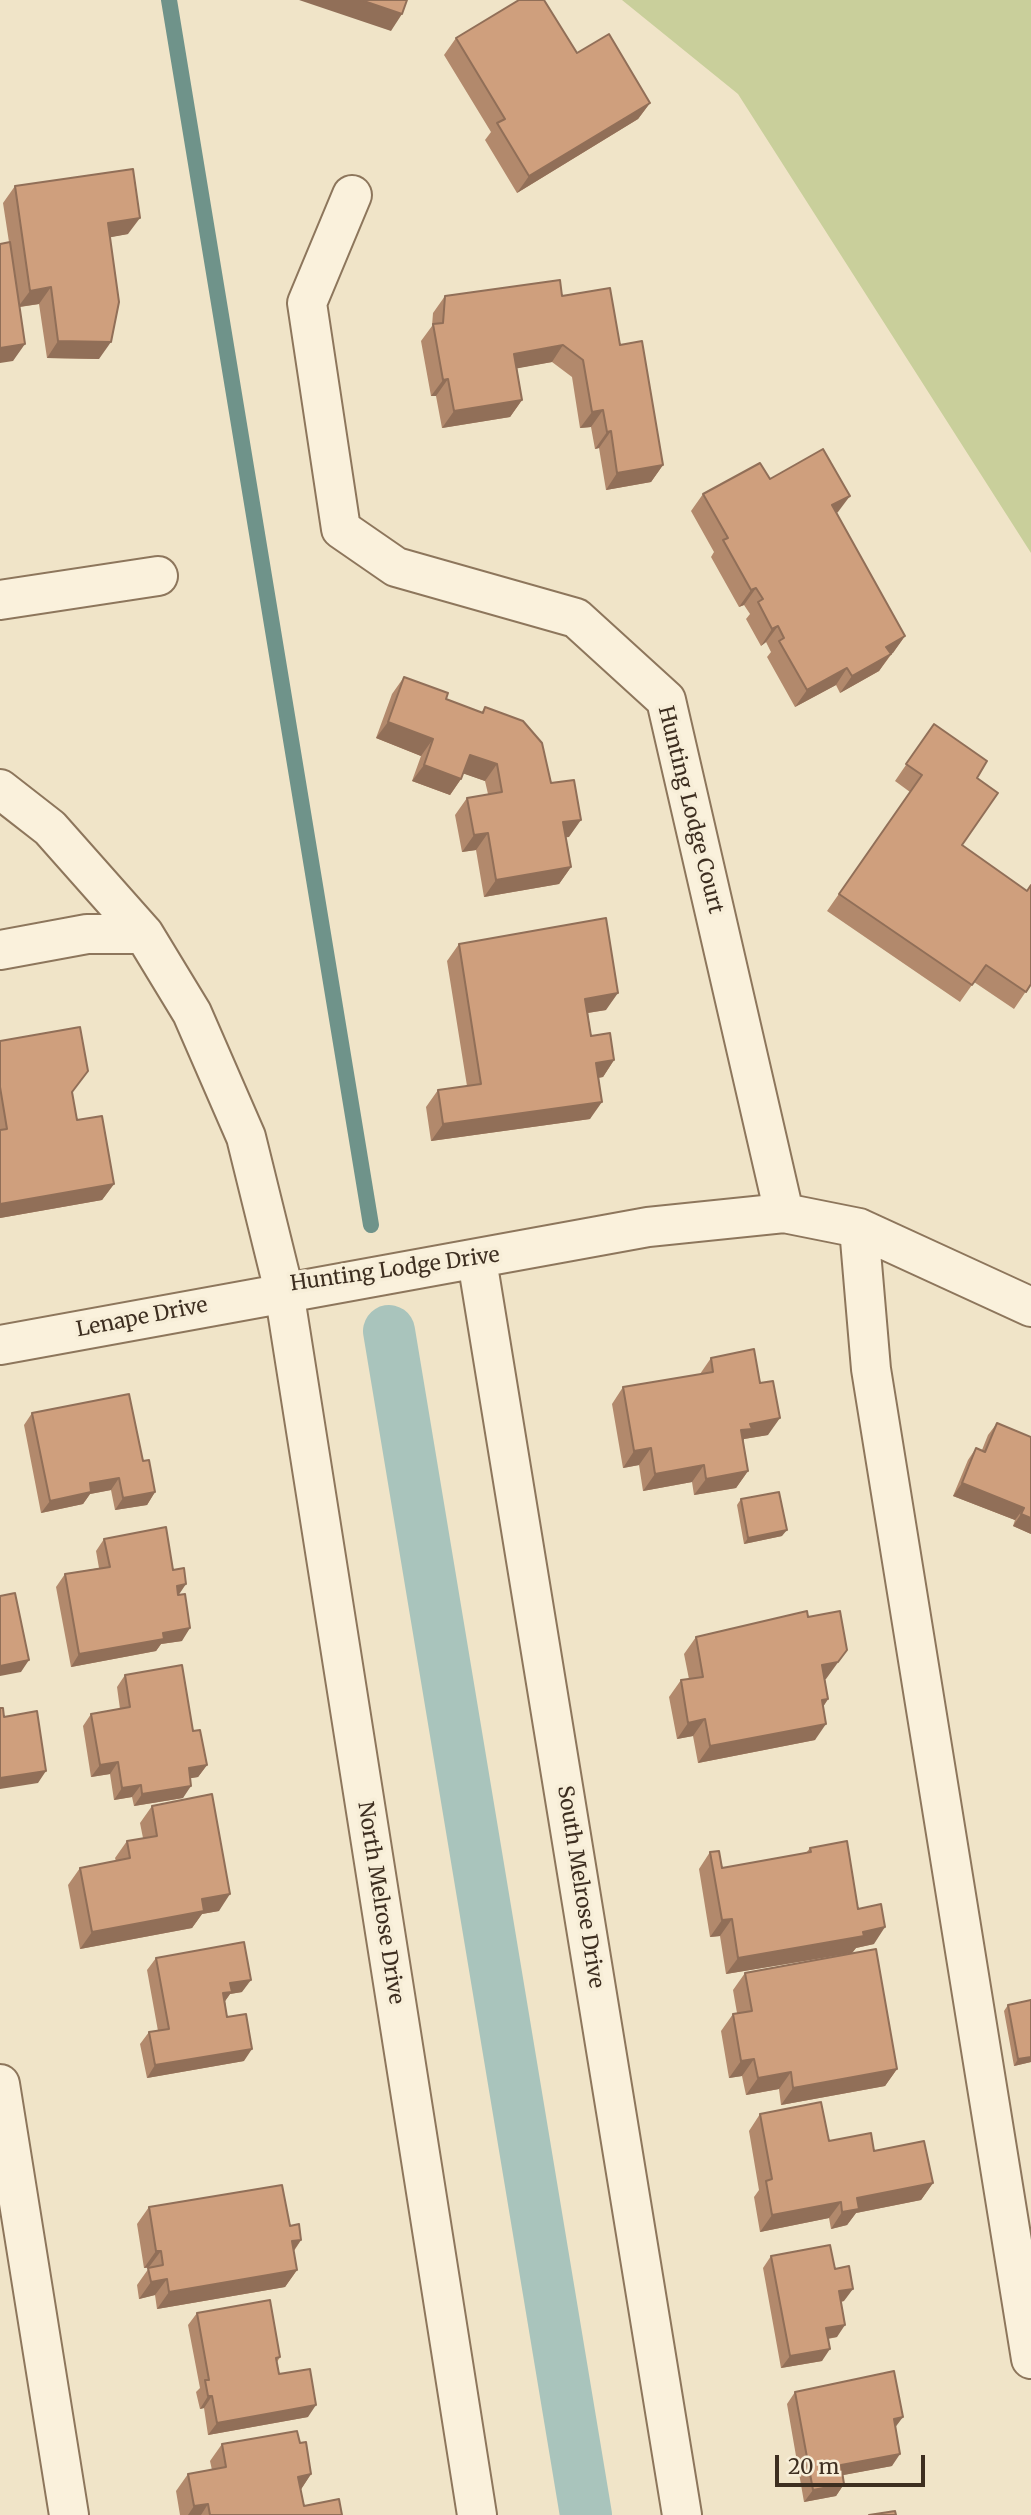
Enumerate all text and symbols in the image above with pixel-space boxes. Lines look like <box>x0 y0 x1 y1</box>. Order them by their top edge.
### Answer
street label: Hunting Lodge Court <box>652 704 728 916</box>
street label: Hunting Lodge Drive <box>289 1243 501 1297</box>
street label: Lenape Drive <box>74 1293 210 1343</box>
street label: South Melrose Drive <box>552 1784 608 1990</box>
street label: North Melrose Drive <box>352 1800 408 2006</box>
scale bar <box>779 2442 930 2486</box>
text: 20 m <box>788 2453 839 2480</box>

